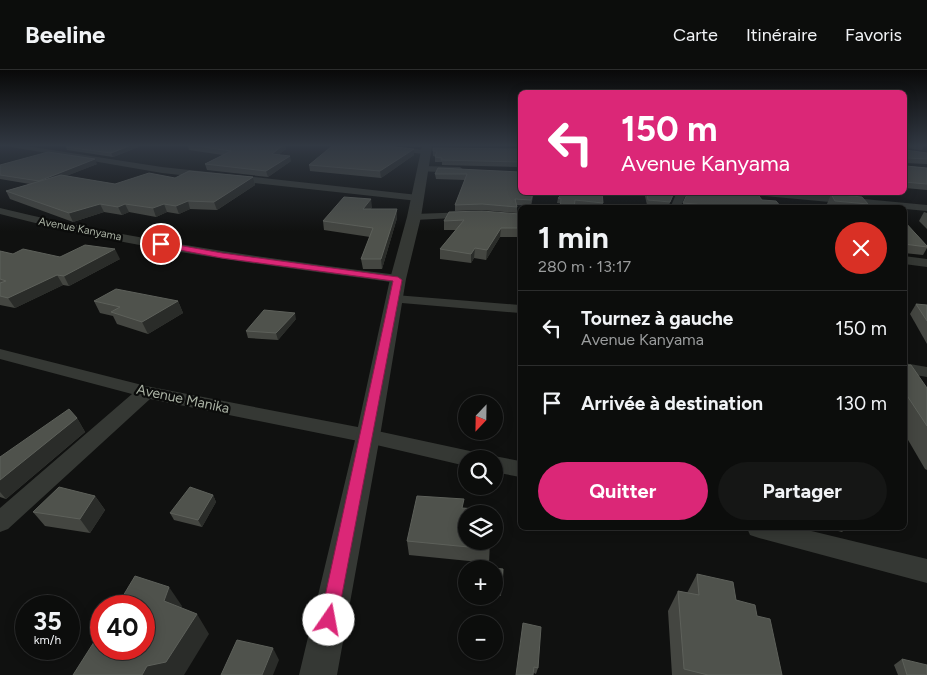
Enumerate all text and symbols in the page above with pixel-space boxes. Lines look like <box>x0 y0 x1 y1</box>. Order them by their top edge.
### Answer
text: Beeline <box>25 20 105 49</box>
text: Carte <box>673 24 718 46</box>
text: Itinéraire <box>746 24 817 46</box>
text: Favoris <box>845 24 902 46</box>
text: 150 m <box>621 108 718 150</box>
icon: left <box>538 110 603 175</box>
text: Avenue Kanyama <box>621 150 790 177</box>
street label: Avenue Kanyama <box>37 215 123 243</box>
text: 1 min <box>538 219 609 256</box>
button: close <box>835 222 887 274</box>
pin <box>140 223 182 265</box>
icon: arrive <box>147 230 175 258</box>
text: 280 m · 13:17 <box>538 257 631 276</box>
text: Tournez à gauche <box>581 307 733 330</box>
icon: left <box>538 314 566 342</box>
text: 150 m <box>835 317 887 340</box>
text: Avenue Kanyama <box>581 330 704 349</box>
street label: Avenue Manika <box>135 381 231 417</box>
icon: arrive <box>538 389 566 417</box>
text: Arrivée à destination <box>581 392 763 415</box>
text: 130 m <box>836 392 887 415</box>
north arrow <box>458 395 502 440</box>
map controls <box>458 395 503 660</box>
button: search <box>458 450 503 495</box>
button: Quitter <box>538 462 708 520</box>
button: Partager <box>718 462 887 520</box>
button: layers <box>458 505 503 550</box>
button: + <box>458 560 503 605</box>
position arrow <box>302 593 354 645</box>
speed limit sign: 40 <box>90 595 155 660</box>
text: 35 <box>33 606 62 636</box>
button: − <box>458 615 503 660</box>
text: km/h <box>34 633 61 647</box>

